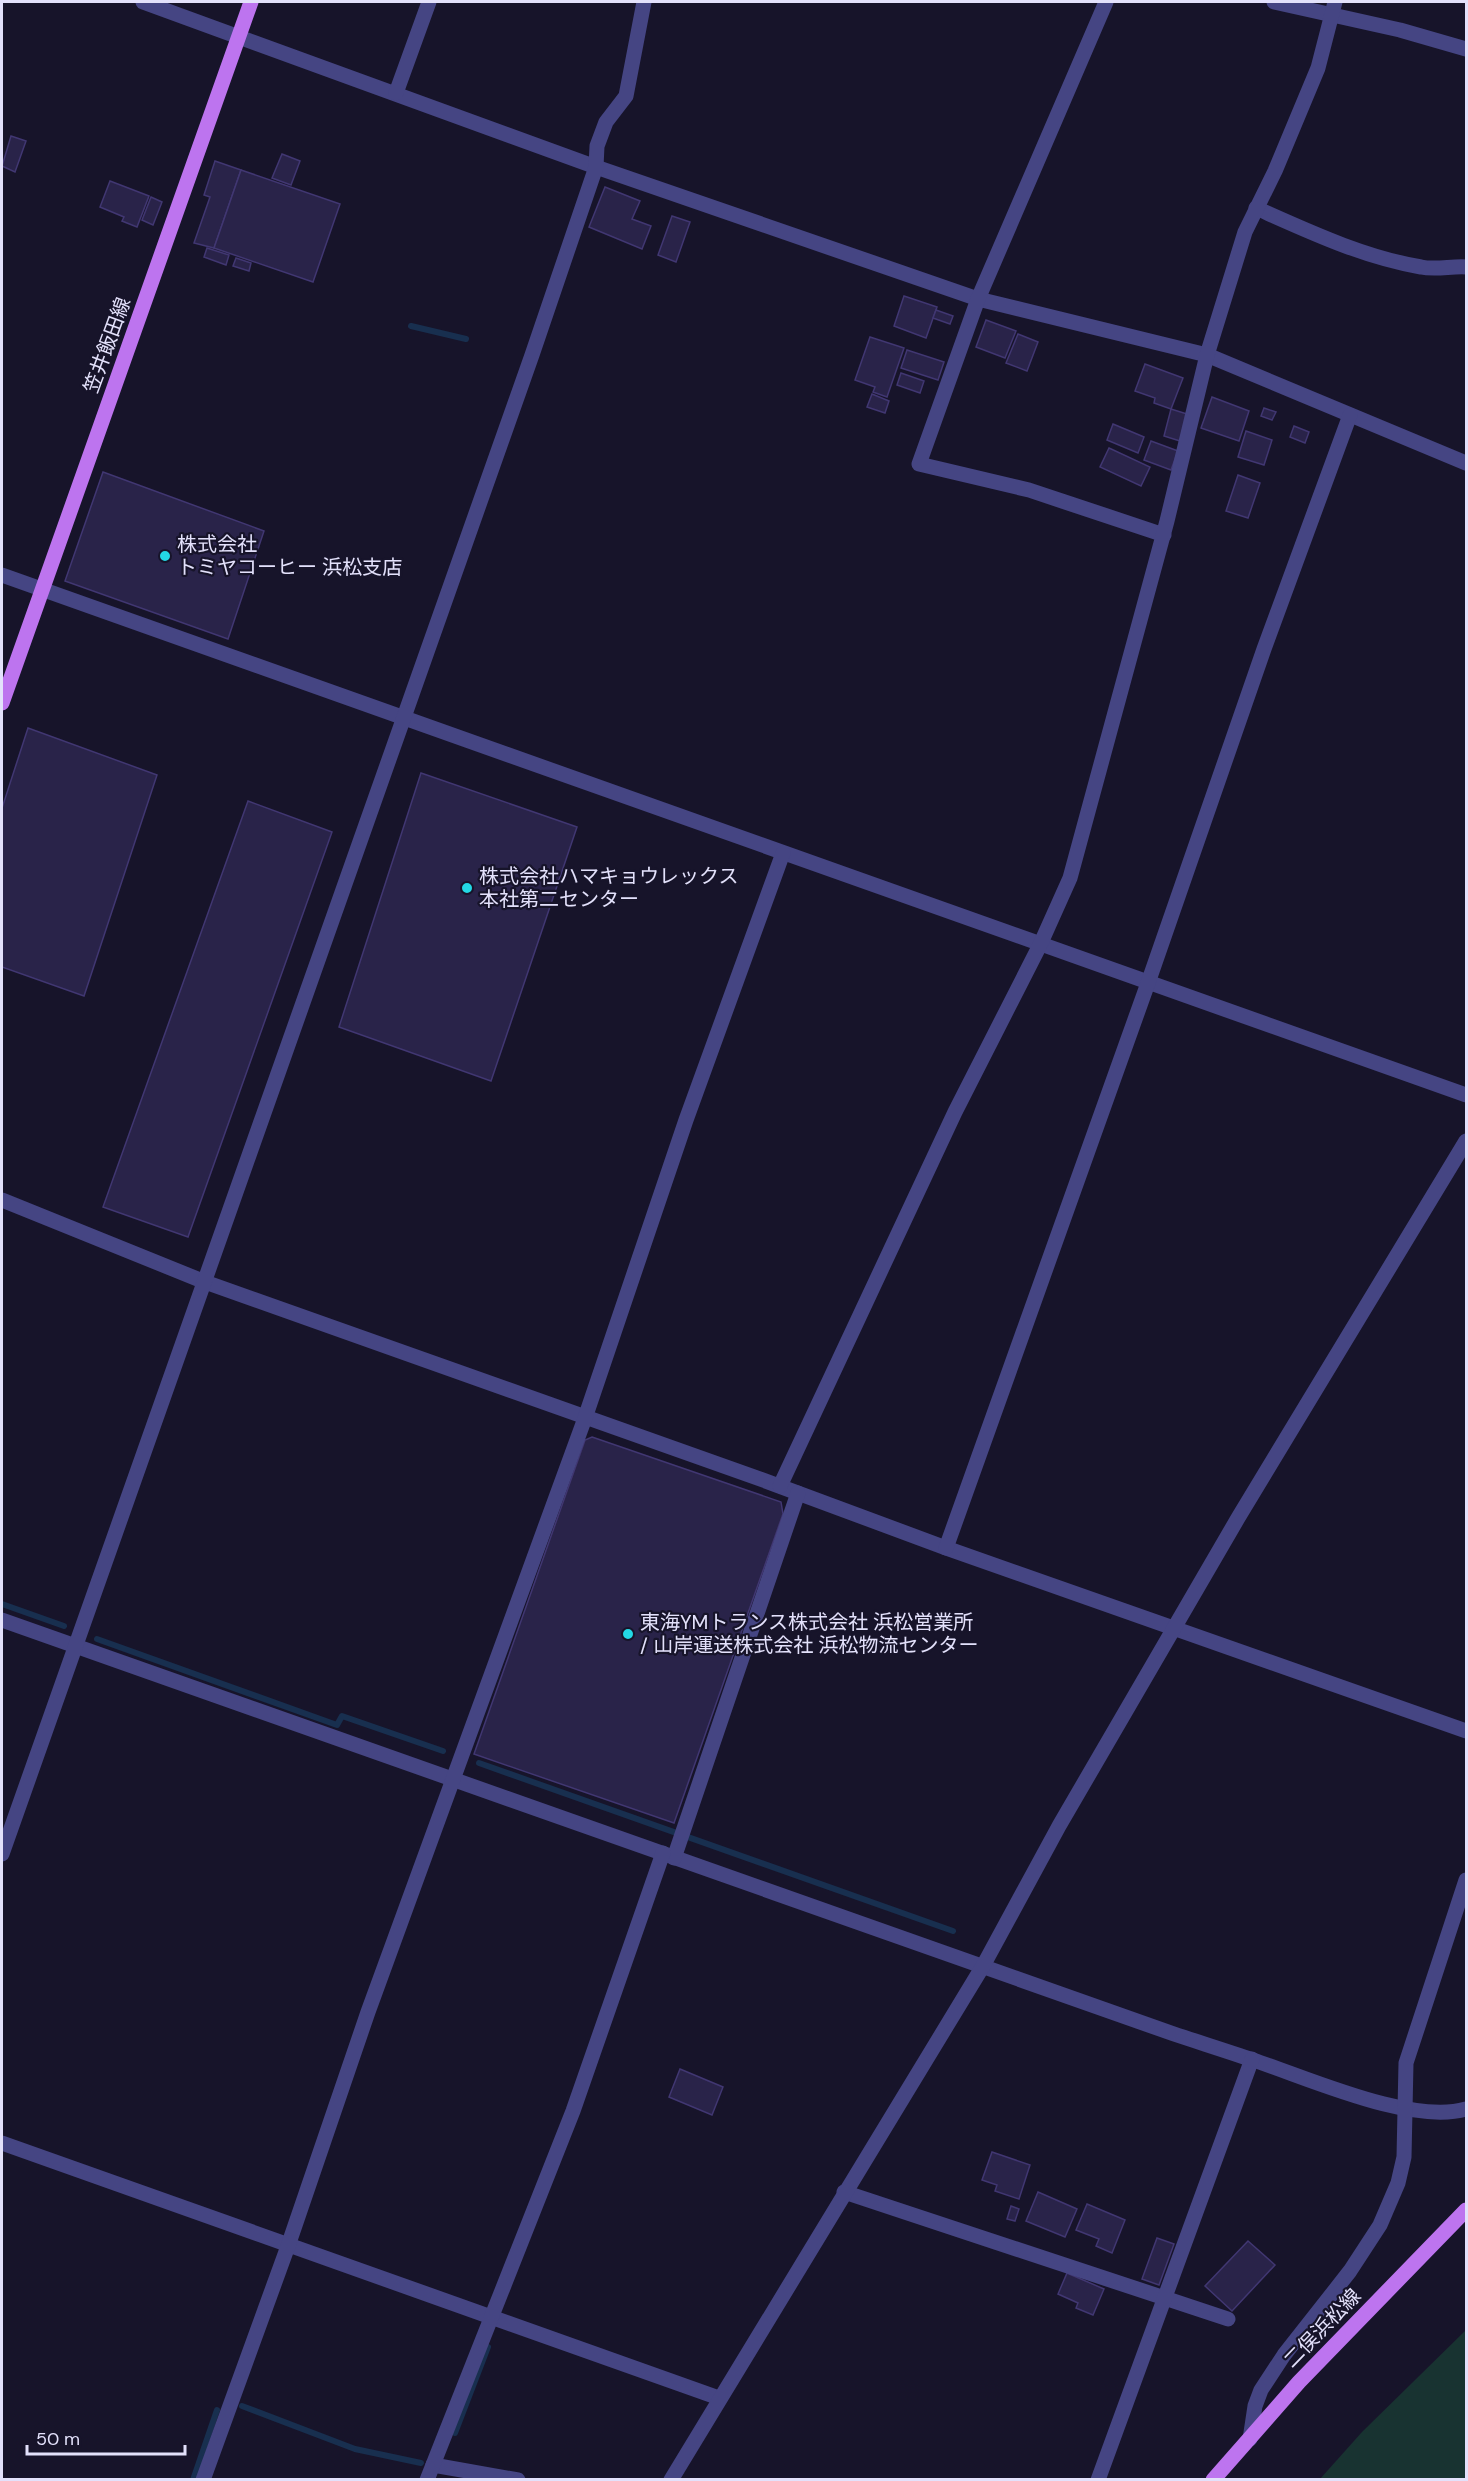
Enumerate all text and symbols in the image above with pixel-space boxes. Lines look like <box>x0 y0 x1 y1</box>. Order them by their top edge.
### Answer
street label: 笠井飯田線 <box>78 294 136 396</box>
place label: 株式会社 トミヤコーヒー 浜松支店 <box>177 531 402 580</box>
marker: 株式会社 トミヤコーヒー 浜松支店 <box>158 549 172 563</box>
place label: 株式会社ハマキョウレックス 本社第二センター <box>479 863 738 912</box>
marker: 株式会社ハマキョウレックス 本社第二センター <box>460 881 474 895</box>
place label: 東海YMトランス株式会社 浜松営業所 / 山岸運送株式会社 浜松物流センター <box>640 1609 978 1658</box>
marker: 東海YMトランス株式会社 浜松営業所 / 山岸運送株式会社 浜松物流センター <box>621 1627 635 1641</box>
street label: 二俣浜松線 <box>1278 2283 1366 2373</box>
scale bar <box>27 2418 184 2456</box>
text: 50 m <box>36 2427 80 2451</box>

